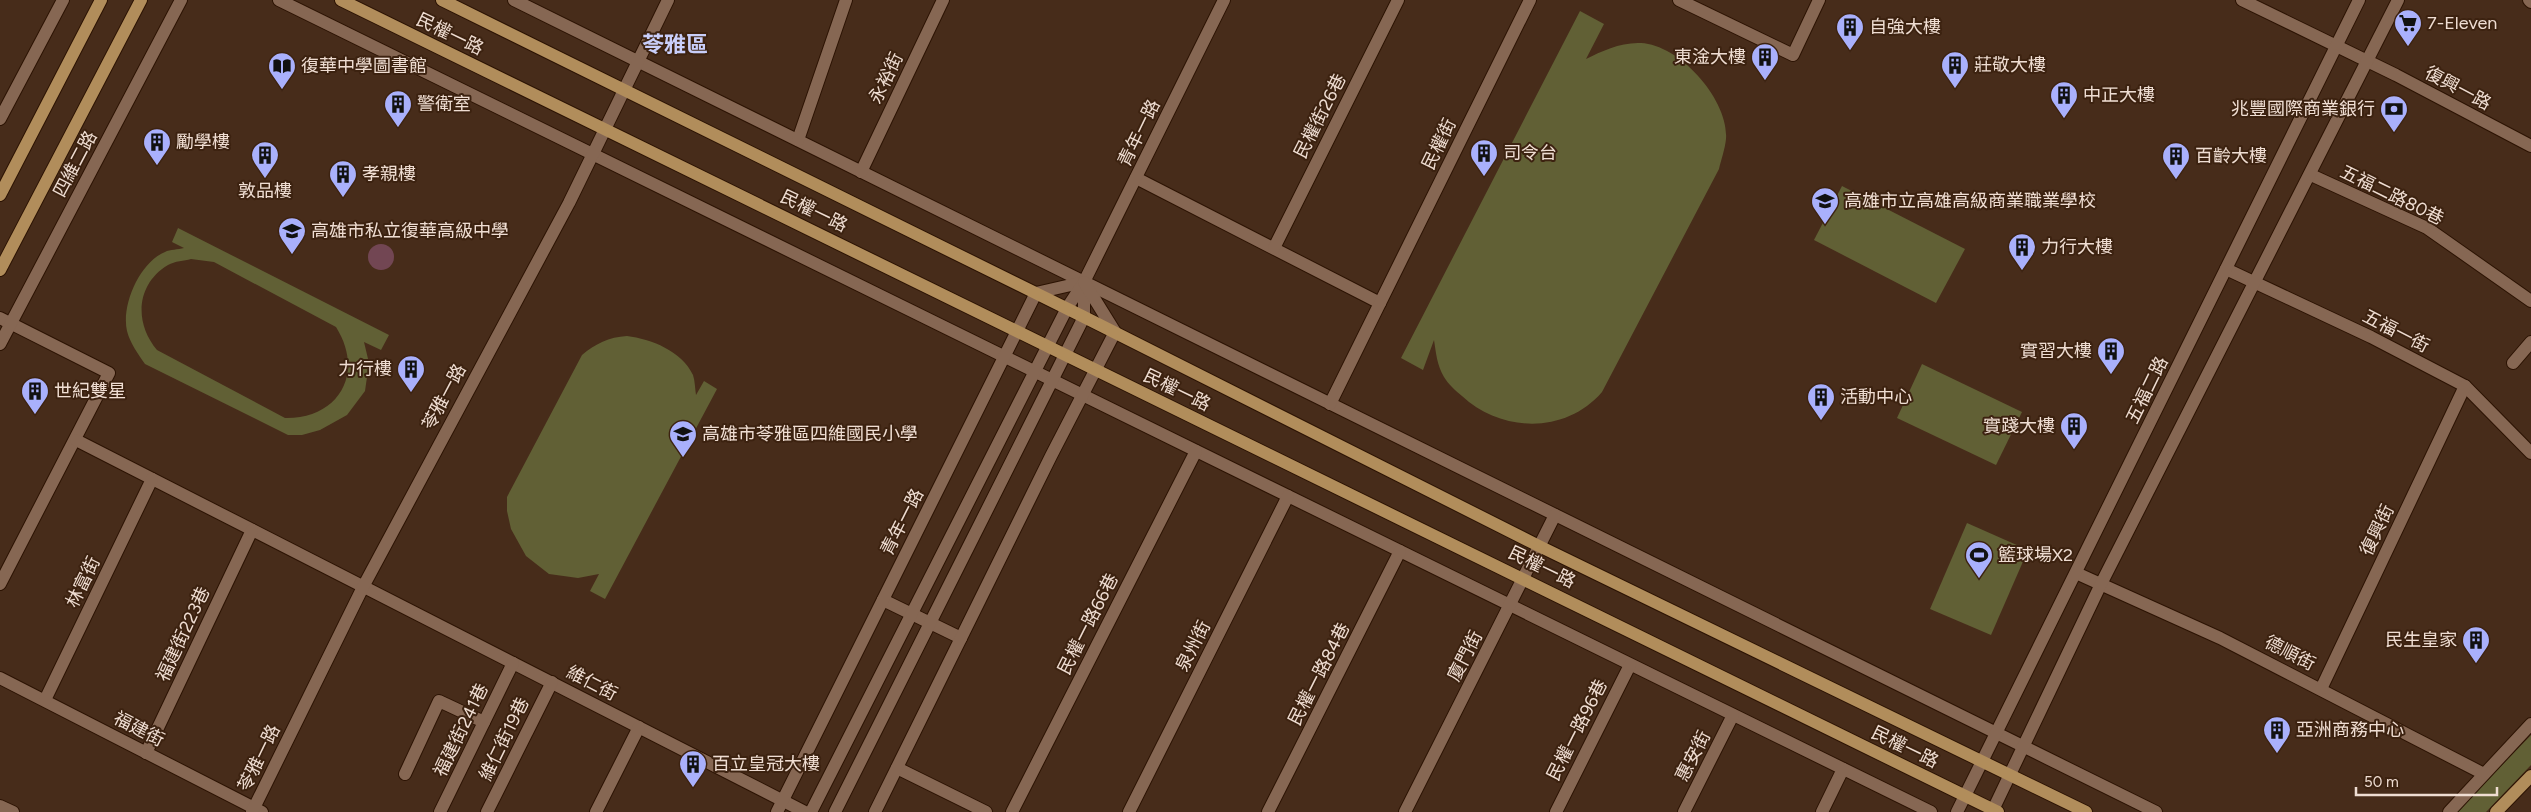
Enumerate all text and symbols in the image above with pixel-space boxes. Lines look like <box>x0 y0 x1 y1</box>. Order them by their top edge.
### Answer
street label: 民權一路 <box>413 8 487 60</box>
supermarket icon: 7-Eleven <box>2393 8 2423 47</box>
building icon: 自強大樓 <box>1835 12 1865 51</box>
place label: 7-Eleven <box>2427 12 2497 34</box>
place label: 自強大樓 <box>1869 16 1941 38</box>
district label: 苓雅區 <box>642 31 708 58</box>
building icon: 東淦大樓 <box>1750 42 1780 81</box>
place label: 東淦大樓 <box>1674 46 1746 68</box>
street label: 永裕街 <box>864 49 908 107</box>
building icon: 莊敬大樓 <box>1940 50 1970 89</box>
library icon: 復華中學圖書館 <box>267 51 297 90</box>
place label: 莊敬大樓 <box>1974 54 2046 76</box>
place label: 復華中學圖書館 <box>301 55 427 77</box>
street label: 復興一路 <box>2421 61 2495 115</box>
street label: 民權街26巷 <box>1289 70 1351 162</box>
building icon: 中正大樓 <box>2049 80 2079 119</box>
place label: 中正大樓 <box>2083 84 2155 106</box>
building icon: 警衛室 <box>383 89 413 128</box>
place label: 警衛室 <box>417 93 471 115</box>
bank icon: 兆豐國際商業銀行 <box>2379 94 2409 133</box>
street label: 青年一路 <box>1113 96 1165 170</box>
place label: 兆豐國際商業銀行 <box>2231 98 2375 120</box>
street label: 民權街 <box>1417 115 1461 173</box>
street label: 四維二路 <box>48 127 102 201</box>
building icon: 勵學樓 <box>142 127 172 166</box>
place label: 勵學樓 <box>176 131 230 153</box>
building icon: 司令台 <box>1469 138 1499 177</box>
building icon: 敦品樓 <box>250 140 280 179</box>
building icon: 百齡大樓 <box>2161 141 2191 180</box>
place label: 司令台 <box>1503 142 1557 164</box>
place label: 百齡大樓 <box>2195 145 2267 167</box>
building icon: 孝親樓 <box>328 159 358 198</box>
street label: 五福二路80巷 <box>2337 160 2447 230</box>
place label: 孝親樓 <box>362 163 416 185</box>
place label: 敦品樓 <box>238 180 292 202</box>
street label: 民權一路 <box>777 185 851 237</box>
school or university icon: 高雄市立高雄高級商業職業學校 <box>1810 186 1840 225</box>
place label: 高雄市立高雄高級商業職業學校 <box>1844 190 2096 212</box>
school or university icon: 高雄市私立復華高級中學 <box>277 216 307 255</box>
place label: 高雄市私立復華高級中學 <box>311 220 509 242</box>
building icon: 力行大樓 <box>2007 232 2037 271</box>
place label: 力行大樓 <box>2041 236 2113 258</box>
street label: 五福一街 <box>2359 305 2433 357</box>
building icon: 實習大樓 <box>2096 336 2126 375</box>
place label: 實習大樓 <box>2020 340 2092 362</box>
street label: 五福二路 <box>2121 353 2173 427</box>
building icon: 力行樓 <box>396 354 426 393</box>
place label: 力行樓 <box>338 358 392 380</box>
street label: 苓雅一路 <box>417 360 471 434</box>
street label: 民權一路 <box>1140 364 1214 416</box>
building icon: 世紀雙星 <box>20 376 50 415</box>
place label: 世紀雙星 <box>54 380 126 402</box>
building icon: 活動中心 <box>1806 382 1836 421</box>
place label: 活動中心 <box>1840 386 1912 408</box>
building icon: 實踐大樓 <box>2059 411 2089 450</box>
place label: 實踐大樓 <box>1983 415 2055 437</box>
school or university icon: 高雄市苓雅區四維國民小學 <box>668 419 698 458</box>
place label: 高雄市苓雅區四維國民小學 <box>702 423 918 445</box>
street label: 青年一路 <box>876 485 928 559</box>
street label: 復興街 <box>2355 501 2399 559</box>
sports icon: 籃球場X2 <box>1964 540 1994 579</box>
street label: 民權一路 <box>1505 541 1579 593</box>
place label: 籃球場X2 <box>1998 544 2073 566</box>
street label: 林富街 <box>61 553 105 611</box>
street label: 民權一路66巷 <box>1053 570 1123 678</box>
street label: 福建街223巷 <box>151 583 215 685</box>
street label: 泉州街 <box>1171 617 1215 675</box>
street label: 民權一路84巷 <box>1284 619 1354 729</box>
building icon: 民生皇家 <box>2461 625 2491 664</box>
street label: 廈門街 <box>1443 627 1487 685</box>
place label: 民生皇家 <box>2385 629 2457 651</box>
street label: 德順街 <box>2261 631 2319 675</box>
street label: 維仁街 <box>563 661 621 705</box>
street label: 民權一路96巷 <box>1542 676 1612 784</box>
street label: 福建街241巷 <box>429 680 493 780</box>
street label: 維仁街19巷 <box>474 694 534 784</box>
street label: 福建街 <box>110 707 168 751</box>
building icon: 亞洲商務中心 <box>2262 715 2292 754</box>
place label: 亞洲商務中心 <box>2296 719 2404 741</box>
street label: 苓雅一路 <box>233 721 285 795</box>
street label: 民權一路 <box>1868 721 1942 773</box>
street label: 惠安街 <box>1671 727 1715 785</box>
building icon: 百立皇冠大樓 <box>678 749 708 788</box>
place label: 百立皇冠大樓 <box>712 753 820 775</box>
scale bar <box>2356 764 2497 796</box>
text: 50 m <box>2364 773 2399 791</box>

